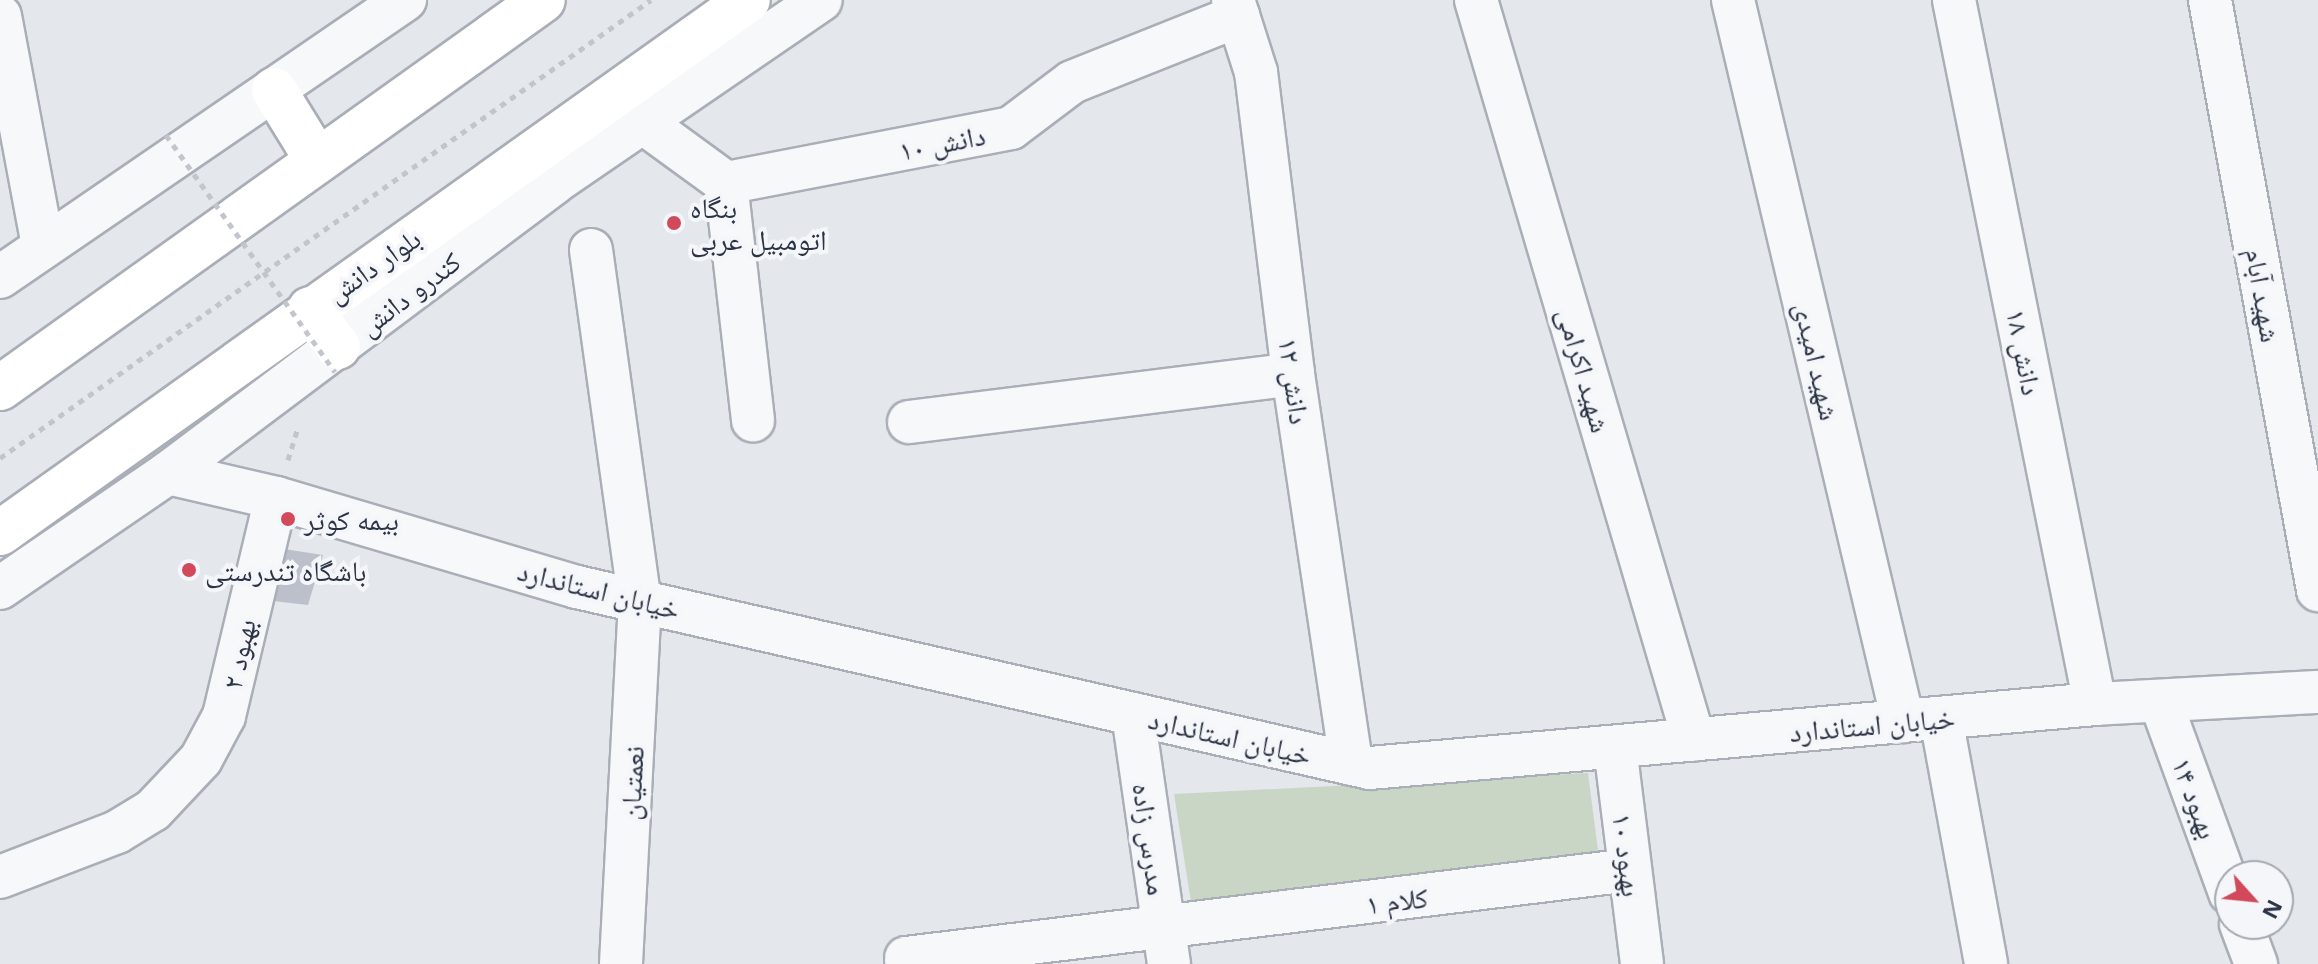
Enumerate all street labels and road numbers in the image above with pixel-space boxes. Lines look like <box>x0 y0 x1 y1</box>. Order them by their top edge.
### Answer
street label: دانش ۱۰ <box>896 117 988 167</box>
street label: بلوار دانش <box>320 221 426 309</box>
street label: کندرو دانش <box>351 244 467 342</box>
street label: شهید آبام <box>2239 245 2289 345</box>
street label: شهید امیدی <box>1788 299 1848 423</box>
street label: شهید اکرامی <box>1551 304 1619 436</box>
street label: دانش ۱۸ <box>2000 306 2050 398</box>
street label: دانش ۱۲ <box>1272 336 1318 426</box>
street label: خیابان استاندارد <box>515 553 683 625</box>
street label: بهبود ۲ <box>214 616 262 692</box>
street label: خیابان استاندارد <box>1788 700 1956 748</box>
street label: خیابان استاندارد <box>1145 701 1315 771</box>
street label: نعمتیان <box>612 745 650 821</box>
street label: بهبود ۱۴ <box>2166 753 2226 843</box>
street label: مدرس زاده <box>1127 781 1175 897</box>
street label: بهبود ۱۰ <box>1606 811 1650 899</box>
street label: کلام ۱ <box>1364 880 1430 920</box>

